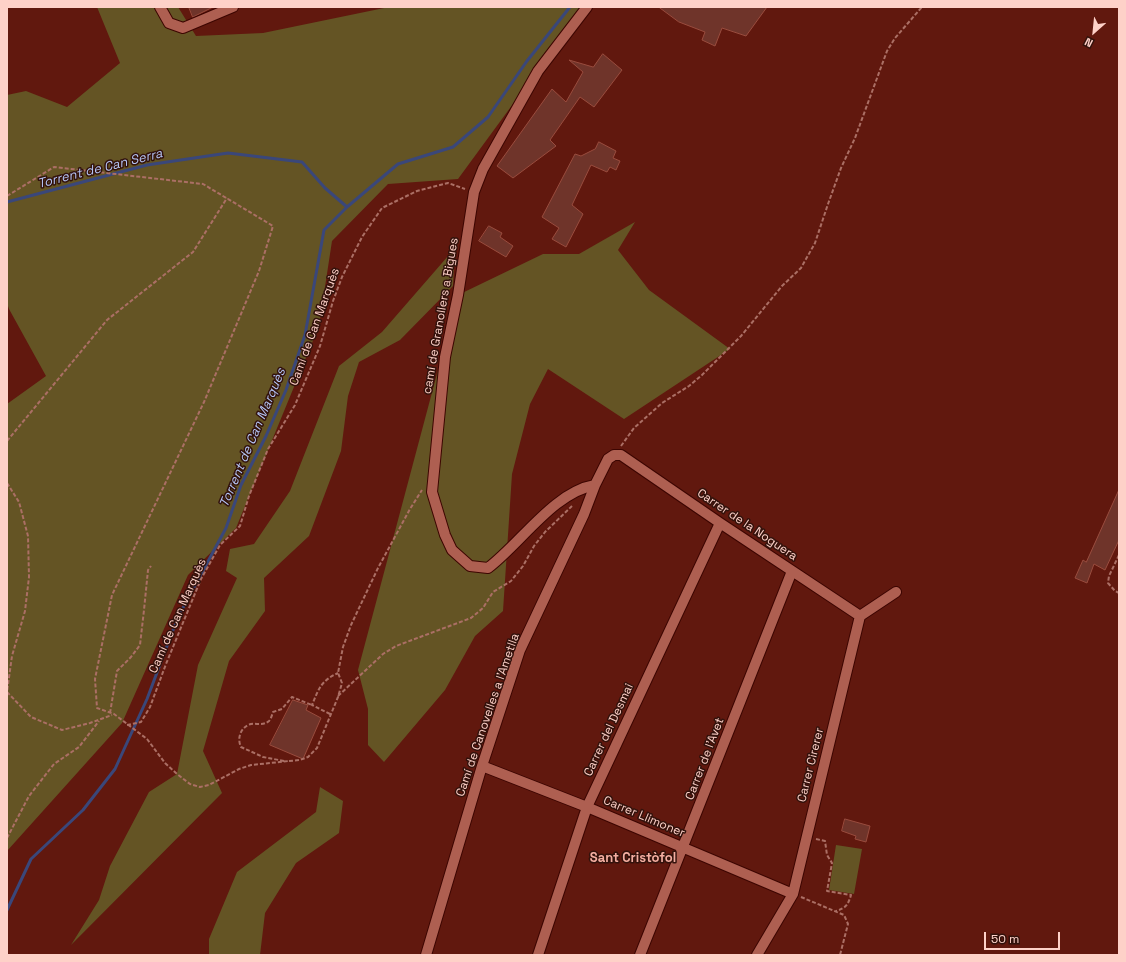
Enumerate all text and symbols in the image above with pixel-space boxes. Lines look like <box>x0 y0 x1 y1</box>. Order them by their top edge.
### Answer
north arrow <box>1074 12 1114 52</box>
text: N <box>1082 35 1095 51</box>
water label: Torrent de Can Serra <box>36 146 164 192</box>
street label: camí de Granollers a Bigues <box>420 237 462 395</box>
street label: Camí de Can Marquès <box>287 266 343 388</box>
water label: Torrent de Can Marquès <box>217 366 289 510</box>
street label: Carrer de la Noguera <box>694 486 800 564</box>
street label: Camí de Can Marquès <box>146 556 210 676</box>
street label: Camí de Canovelles a l'Ametlla <box>453 632 523 798</box>
street label: Carrer del Desmai <box>581 681 637 779</box>
street label: Carrer de l'Avet <box>683 716 727 802</box>
street label: Carrer Cirerer <box>795 726 827 804</box>
street label: Carrer Llimoner <box>601 793 687 841</box>
district label: Sant Cristòfol <box>590 850 676 866</box>
scale bar <box>986 924 1062 950</box>
text: 50 m <box>991 931 1019 947</box>

